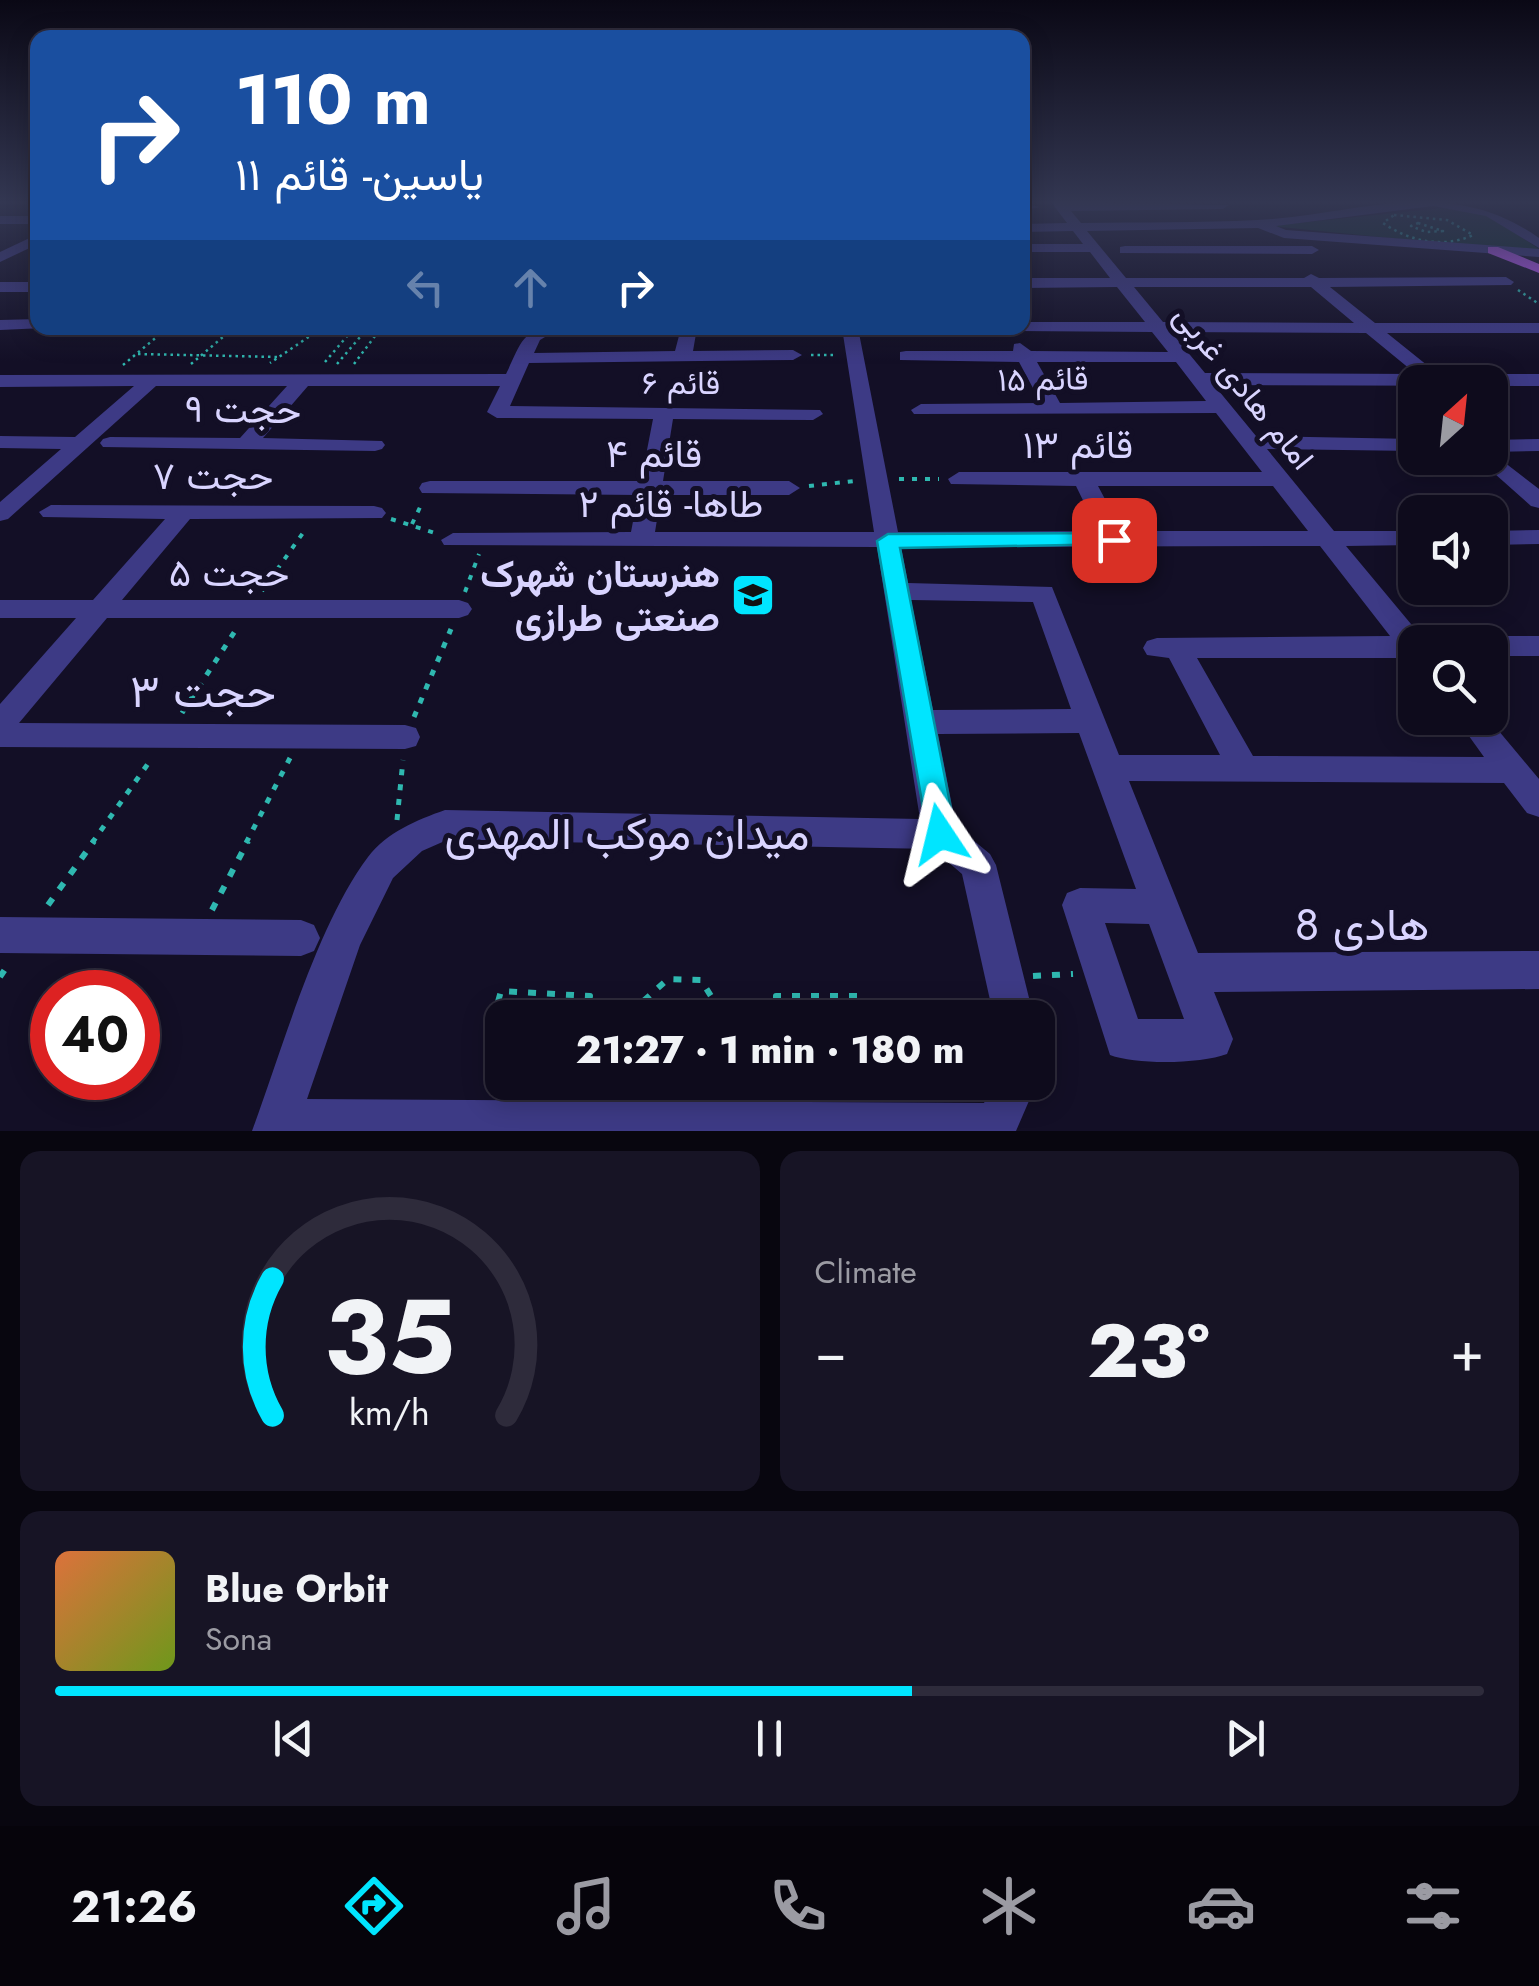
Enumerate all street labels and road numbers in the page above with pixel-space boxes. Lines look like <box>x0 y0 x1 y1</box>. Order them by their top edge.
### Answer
street label: امام هادی غربی <box>1163 294 1325 480</box>
street label: قائم ۱۵ <box>997 355 1089 403</box>
street label: قائم ۶ <box>642 360 720 406</box>
street label: حجت ۹ <box>184 380 302 438</box>
street label: قائم ۱۳ <box>1023 417 1133 472</box>
street label: قائم ۴ <box>606 426 702 481</box>
street label: حجت ۷ <box>153 448 273 503</box>
street label: طاها- قائم ۲ <box>579 476 763 531</box>
street label: حجت ۵ <box>169 545 289 600</box>
street label: حجت ۳ <box>130 659 276 724</box>
street label: میدان موکب المهدی <box>444 801 810 866</box>
street label: هادی 8 <box>1295 892 1429 957</box>

